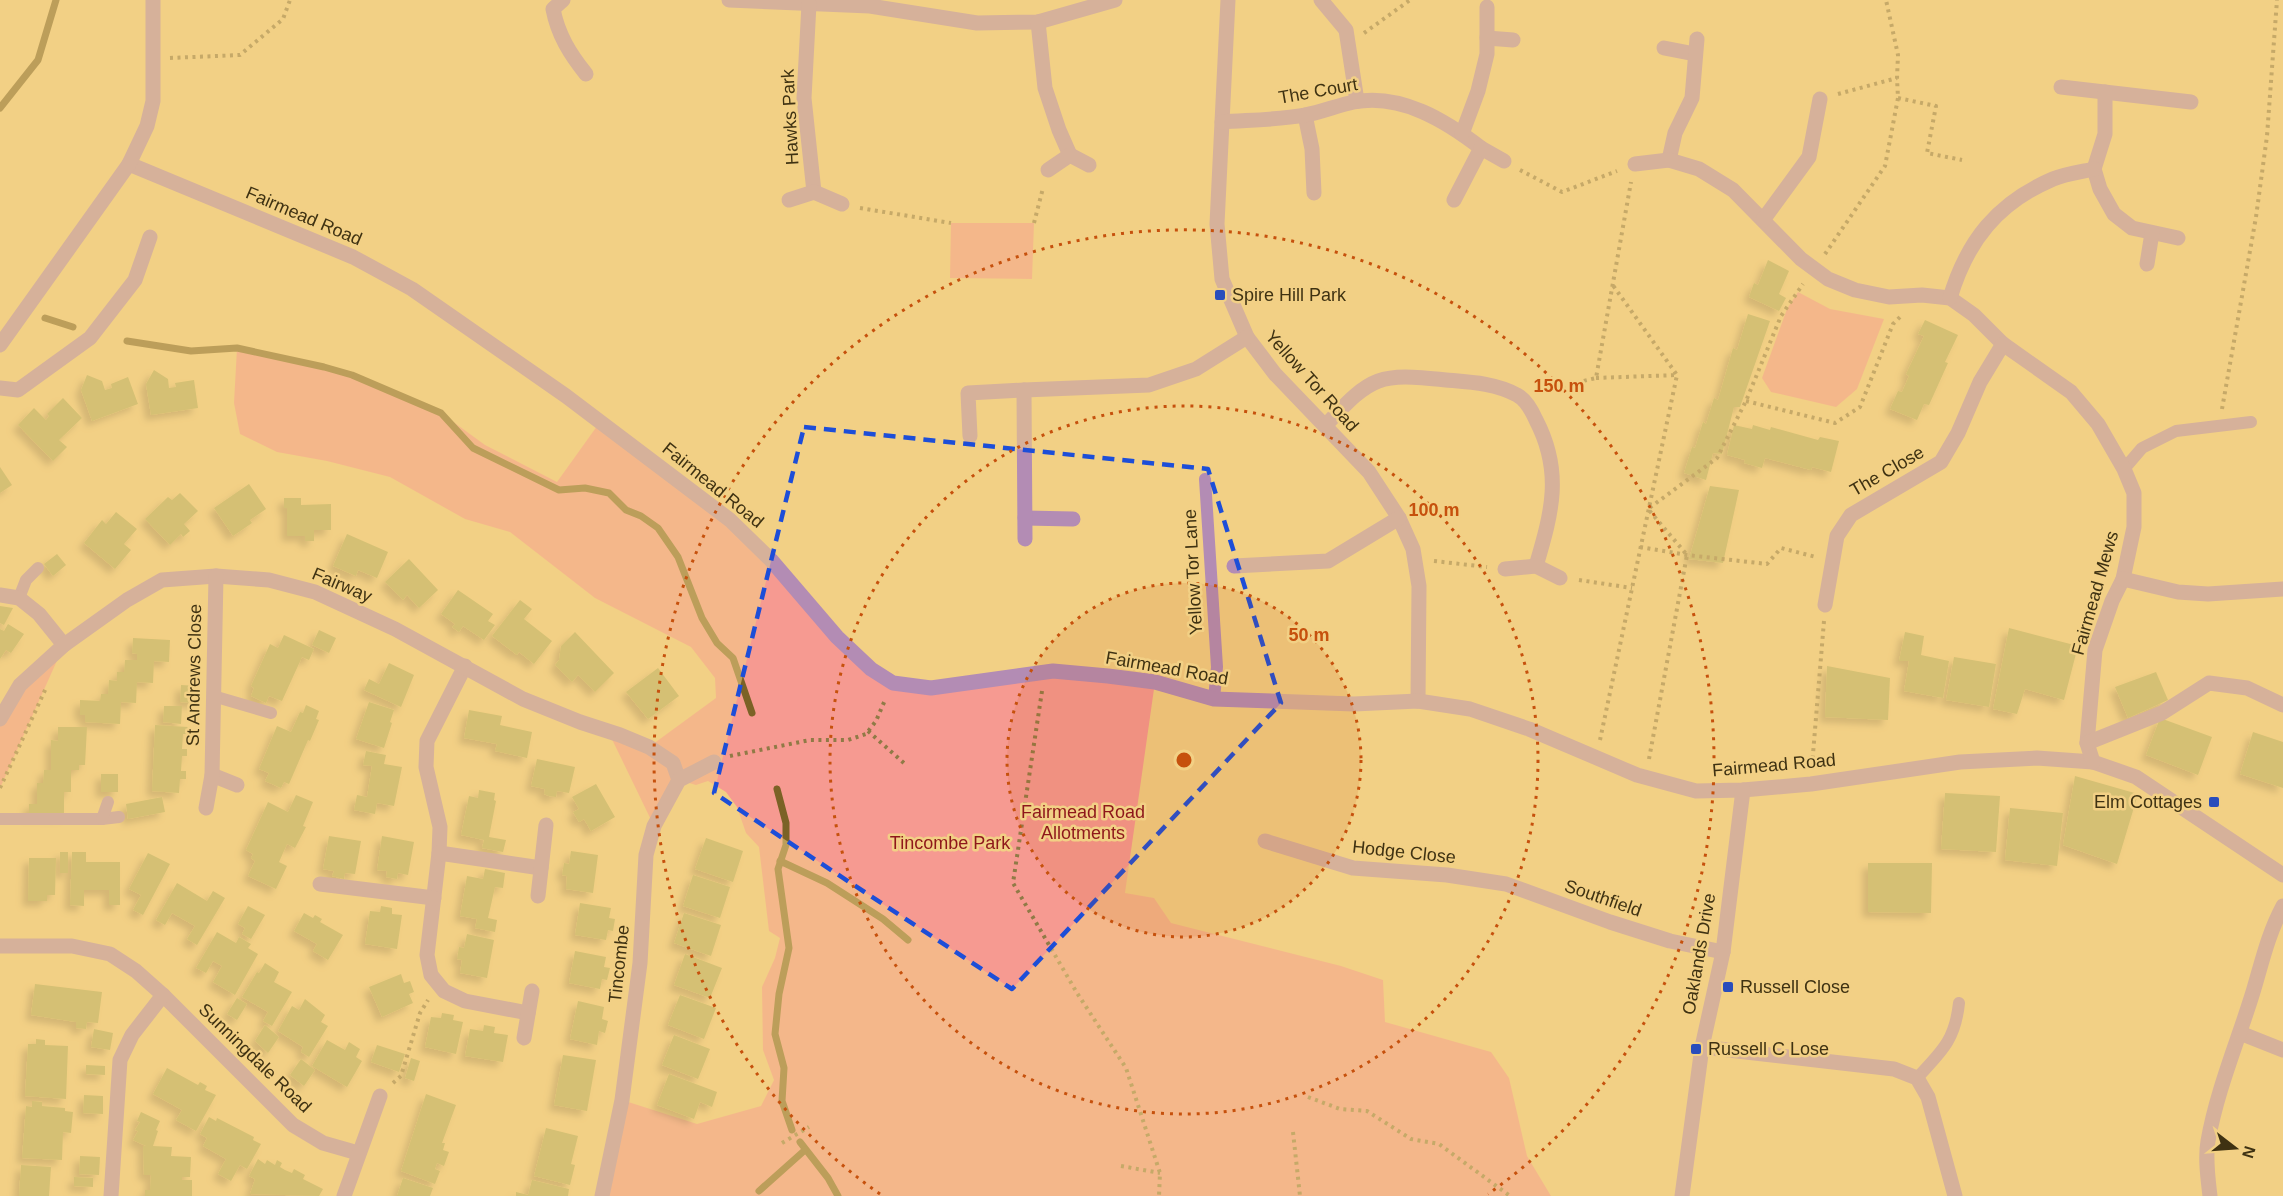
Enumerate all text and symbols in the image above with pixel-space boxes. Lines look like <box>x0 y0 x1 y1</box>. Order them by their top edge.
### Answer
street label: Hawks Park <box>777 68 802 165</box>
street label: The Court <box>1277 74 1359 108</box>
street label: Fairmead Road <box>243 183 365 249</box>
place label: Spire Hill Park <box>1232 285 1347 305</box>
marker: Spire Hill Park <box>1213 288 1227 302</box>
street label: Yellow Tor Road <box>1261 326 1363 436</box>
text: 150 m <box>1533 376 1585 396</box>
street label: Fairmead Road <box>658 438 768 532</box>
street label: The Close <box>1846 442 1928 500</box>
text: 100 m <box>1408 500 1460 520</box>
street label: Yellow Tor Lane <box>1180 509 1206 635</box>
street label: Fairmead Mews <box>2068 529 2122 657</box>
street label: Fairway <box>309 563 375 607</box>
street label: St Andrews Close <box>183 604 205 746</box>
text: 50 m <box>1288 625 1330 645</box>
street label: Fairmead Road <box>1104 647 1230 689</box>
centre of rings <box>1174 750 1194 770</box>
street label: Fairmead Road <box>1711 750 1837 780</box>
place label: Elm Cottages <box>2094 792 2202 812</box>
marker: Elm Cottages <box>2207 795 2221 809</box>
park label: Fairmead Road Allotments <box>1021 802 1145 843</box>
park label: Tincombe Park <box>890 833 1011 853</box>
street label: Hodge Close <box>1351 837 1457 867</box>
street label: Southfield <box>1562 876 1644 920</box>
street label: Oaklands Drive <box>1678 892 1720 1016</box>
street label: Tincombe <box>605 924 633 1004</box>
place label: Russell Close <box>1740 977 1850 997</box>
marker: Russell Close <box>1721 980 1735 994</box>
street label: Sunningdale Road <box>195 999 315 1117</box>
place label: Russell C Lose <box>1708 1039 1829 1059</box>
marker: Russell C Lose <box>1689 1042 1703 1056</box>
north arrow <box>2205 1118 2265 1178</box>
text: N <box>2239 1144 2259 1160</box>

